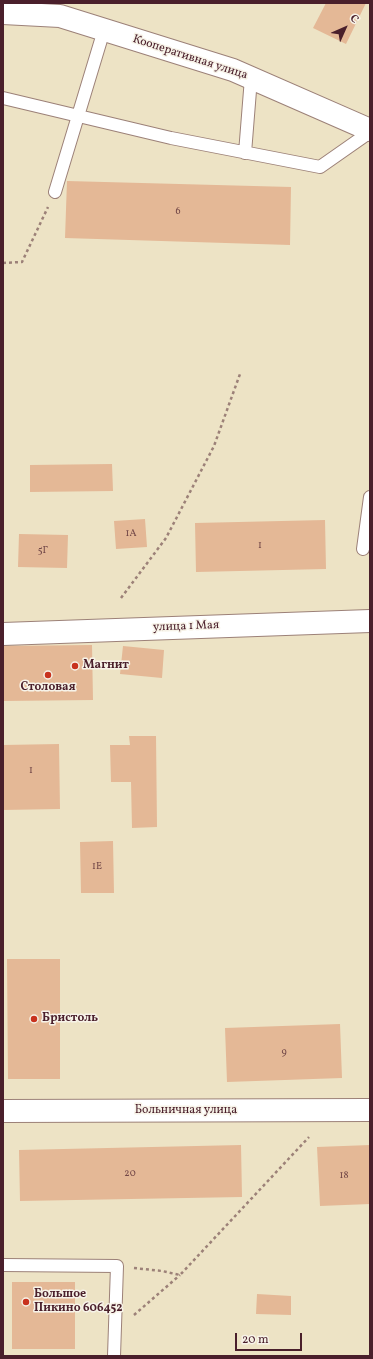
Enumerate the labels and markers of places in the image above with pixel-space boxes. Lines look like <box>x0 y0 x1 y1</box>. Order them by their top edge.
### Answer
place label: Магнит <box>83 659 129 673</box>
marker: Магнит <box>70 661 80 671</box>
marker: Столовая <box>43 670 53 680</box>
place label: Столовая <box>21 681 75 695</box>
place label: Бристоль <box>42 1012 98 1026</box>
marker: Бристоль <box>29 1014 39 1024</box>
place label: Большое Пикино 606452 <box>34 1288 122 1316</box>
marker: Большое Пикино 606452 <box>21 1297 31 1307</box>

